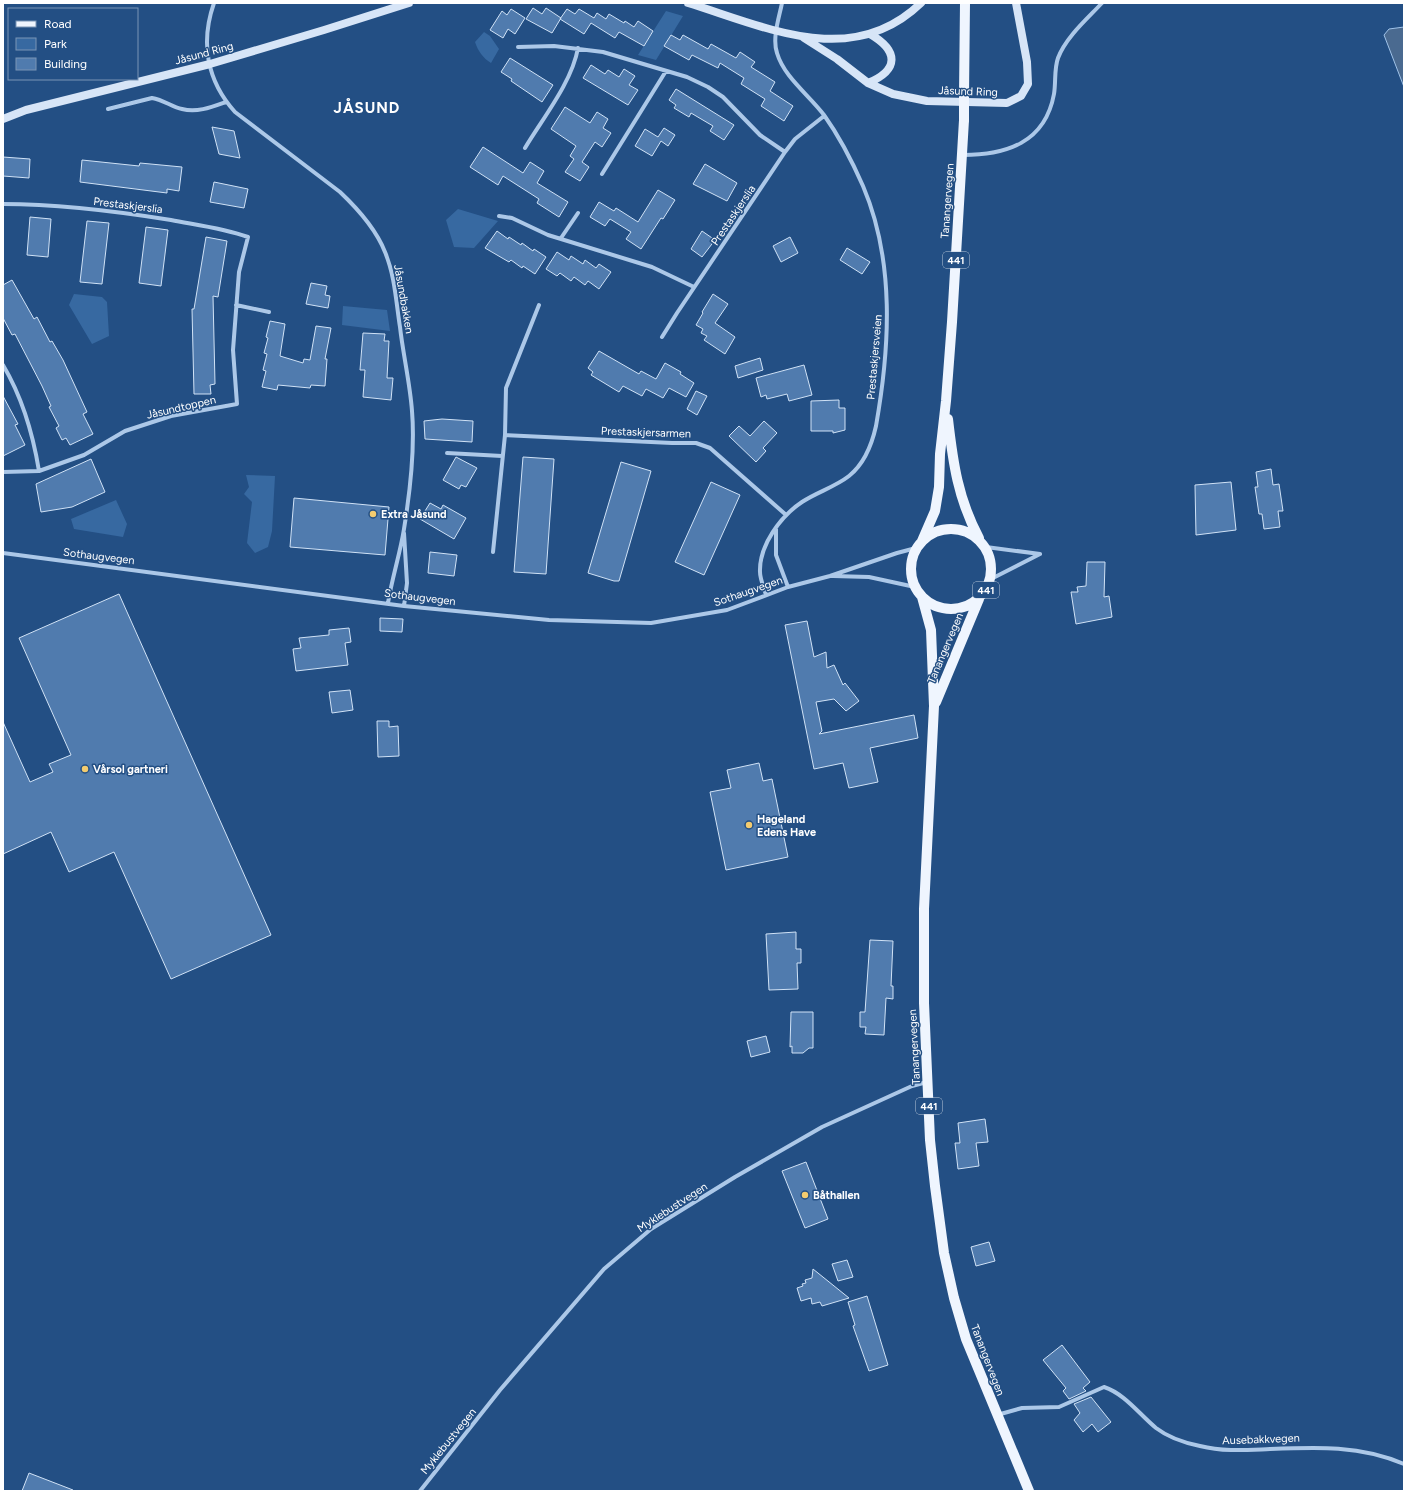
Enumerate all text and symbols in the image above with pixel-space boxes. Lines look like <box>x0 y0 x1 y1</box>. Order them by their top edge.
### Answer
legend <box>8 8 138 80</box>
text: Road <box>44 17 72 31</box>
text: Park <box>44 37 67 51</box>
street label: Jåsund Ring <box>174 39 235 68</box>
text: Building <box>44 57 87 71</box>
street label: Jåsund Ring <box>938 84 998 99</box>
district label: JÅSUND <box>334 98 400 117</box>
street label: Tanangervegen <box>938 163 957 239</box>
street label: Prestaskjerslia <box>709 183 758 248</box>
street label: Prestaskjerslia <box>93 195 163 216</box>
road number: 441 <box>943 252 969 268</box>
street label: Jåsundbakken <box>391 264 416 335</box>
street label: Prestaskjersveien <box>864 314 885 400</box>
street label: Jåsundtoppen <box>145 393 217 422</box>
street label: Prestaskjersarmen <box>601 424 691 441</box>
place label: Extra Jåsund <box>381 508 447 521</box>
marker: Extra Jåsund <box>368 509 378 519</box>
street label: Sothaugvegen <box>62 546 135 567</box>
street label: Sothaugvegen <box>712 574 784 609</box>
road number: 441 <box>973 582 999 598</box>
street label: Sothaugvegen <box>383 587 456 608</box>
street label: Tanangervegen <box>925 611 966 685</box>
place label: Vårsol gartneri <box>93 763 168 776</box>
marker: Vårsol gartneri <box>80 764 90 774</box>
place label: Hageland Edens Have <box>757 813 816 839</box>
marker: Hageland Edens Have <box>744 820 754 830</box>
street label: Tanangervegen <box>906 1009 923 1085</box>
road number: 441 <box>916 1098 942 1114</box>
street label: Myklebustvegen <box>635 1180 710 1235</box>
place label: Båthallen <box>813 1189 860 1202</box>
marker: Båthallen <box>800 1190 810 1200</box>
street label: Tanangervegen <box>968 1323 1007 1398</box>
street label: Myklebustvegen <box>418 1406 479 1477</box>
street label: Ausebakkvegen <box>1222 1432 1300 1447</box>

